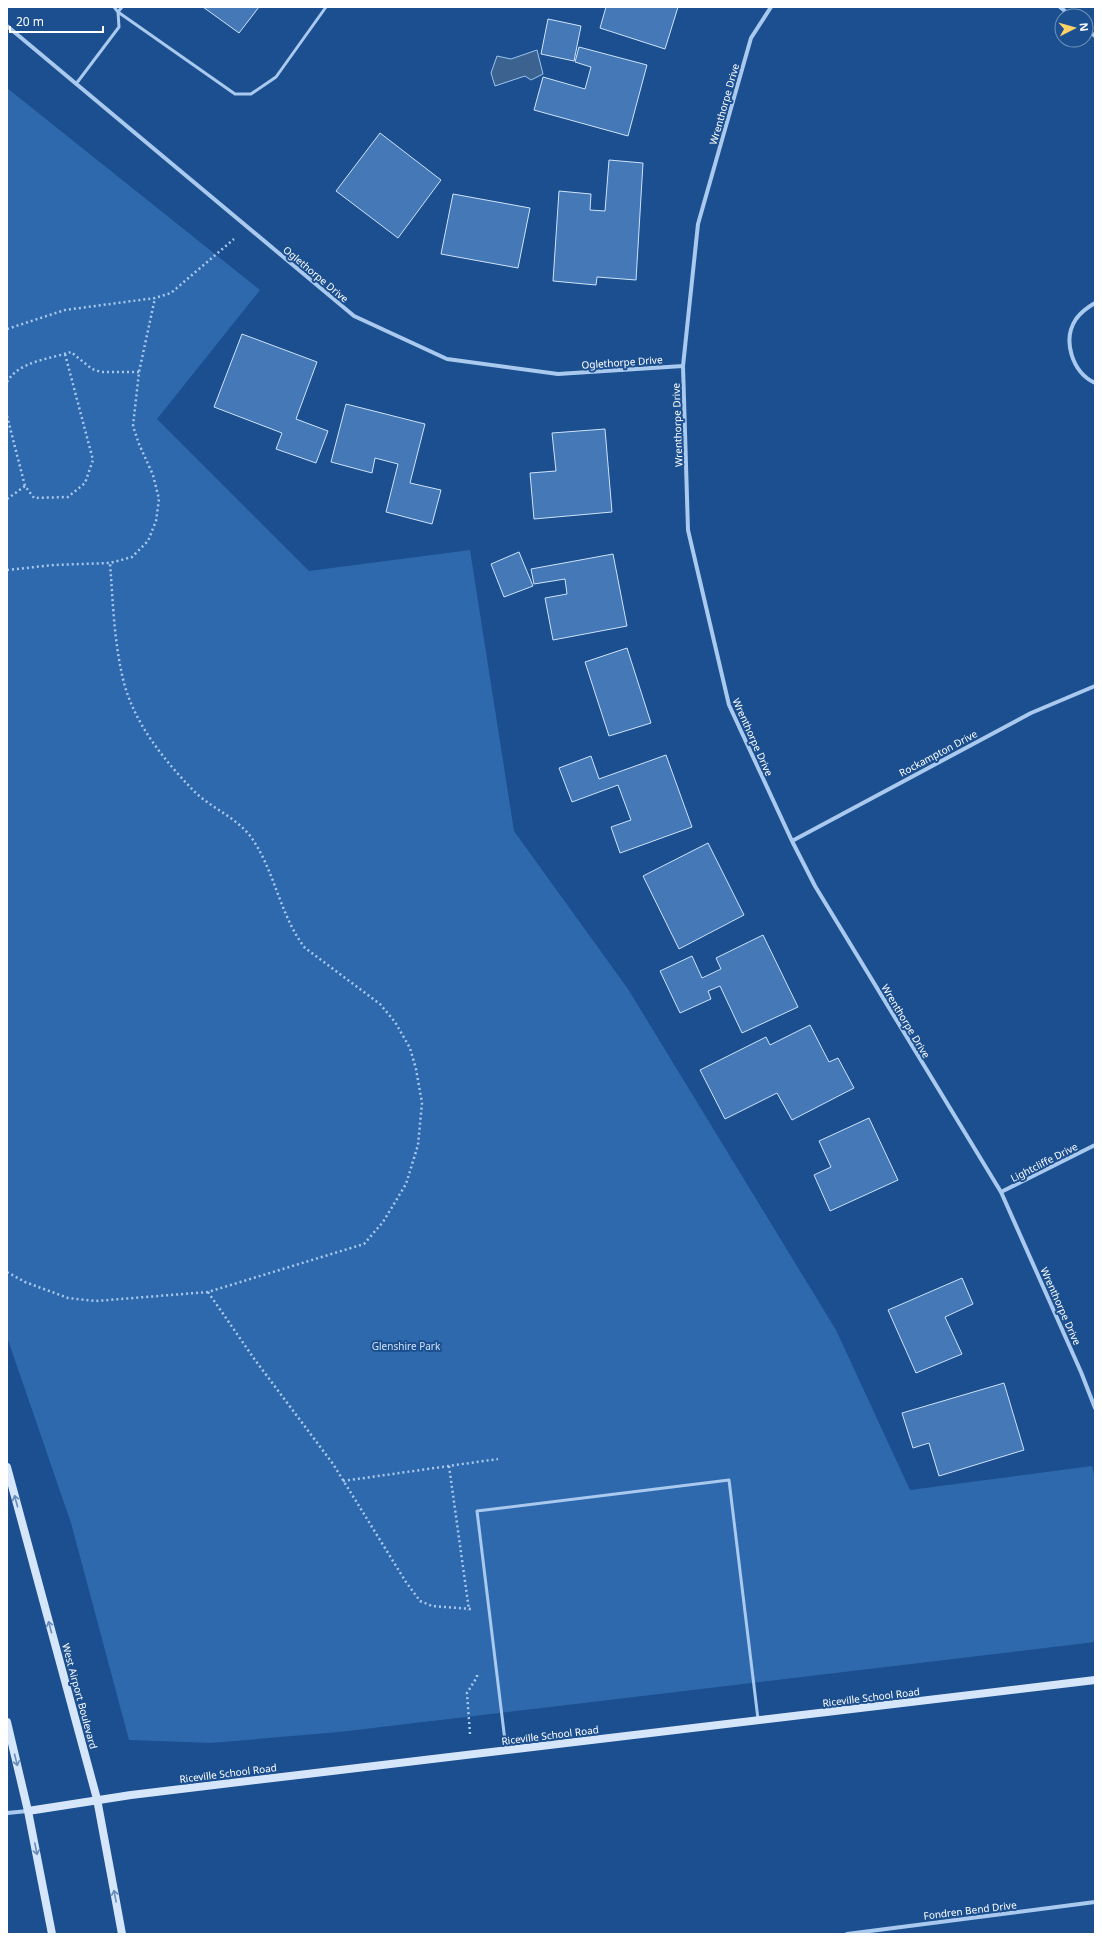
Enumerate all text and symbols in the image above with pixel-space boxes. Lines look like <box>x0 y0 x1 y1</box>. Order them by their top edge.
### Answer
scale bar <box>10 8 103 34</box>
north arrow <box>1054 8 1094 48</box>
text: 20 m <box>16 13 44 30</box>
text: N <box>1077 22 1092 32</box>
street label: Wrenthorpe Drive <box>706 61 742 146</box>
street label: Oglethorpe Drive <box>280 243 352 306</box>
street label: Oglethorpe Drive <box>581 352 663 372</box>
street label: Wrenthorpe Drive <box>669 382 685 467</box>
street label: Wrenthorpe Drive <box>730 696 777 779</box>
street label: Rockampton Drive <box>896 726 980 780</box>
street label: Wrenthorpe Drive <box>878 981 934 1061</box>
street label: Lightcliffe Drive <box>1008 1139 1080 1185</box>
street label: Wrenthorpe Drive <box>1038 1265 1085 1348</box>
park label: Glenshire Park <box>372 1339 441 1353</box>
one-way arrow <box>12 1495 19 1508</box>
one-way arrow <box>46 1620 54 1633</box>
street label: West Airport Boulevard <box>59 1642 101 1750</box>
street label: Riceville School Road <box>822 1684 920 1710</box>
street label: Riceville School Road <box>501 1722 599 1748</box>
one-way arrow <box>13 1753 21 1766</box>
street label: Riceville School Road <box>179 1760 277 1786</box>
one-way arrow <box>32 1842 40 1855</box>
one-way arrow <box>111 1890 119 1903</box>
street label: Fondren Bend Drive <box>923 1897 1018 1923</box>

